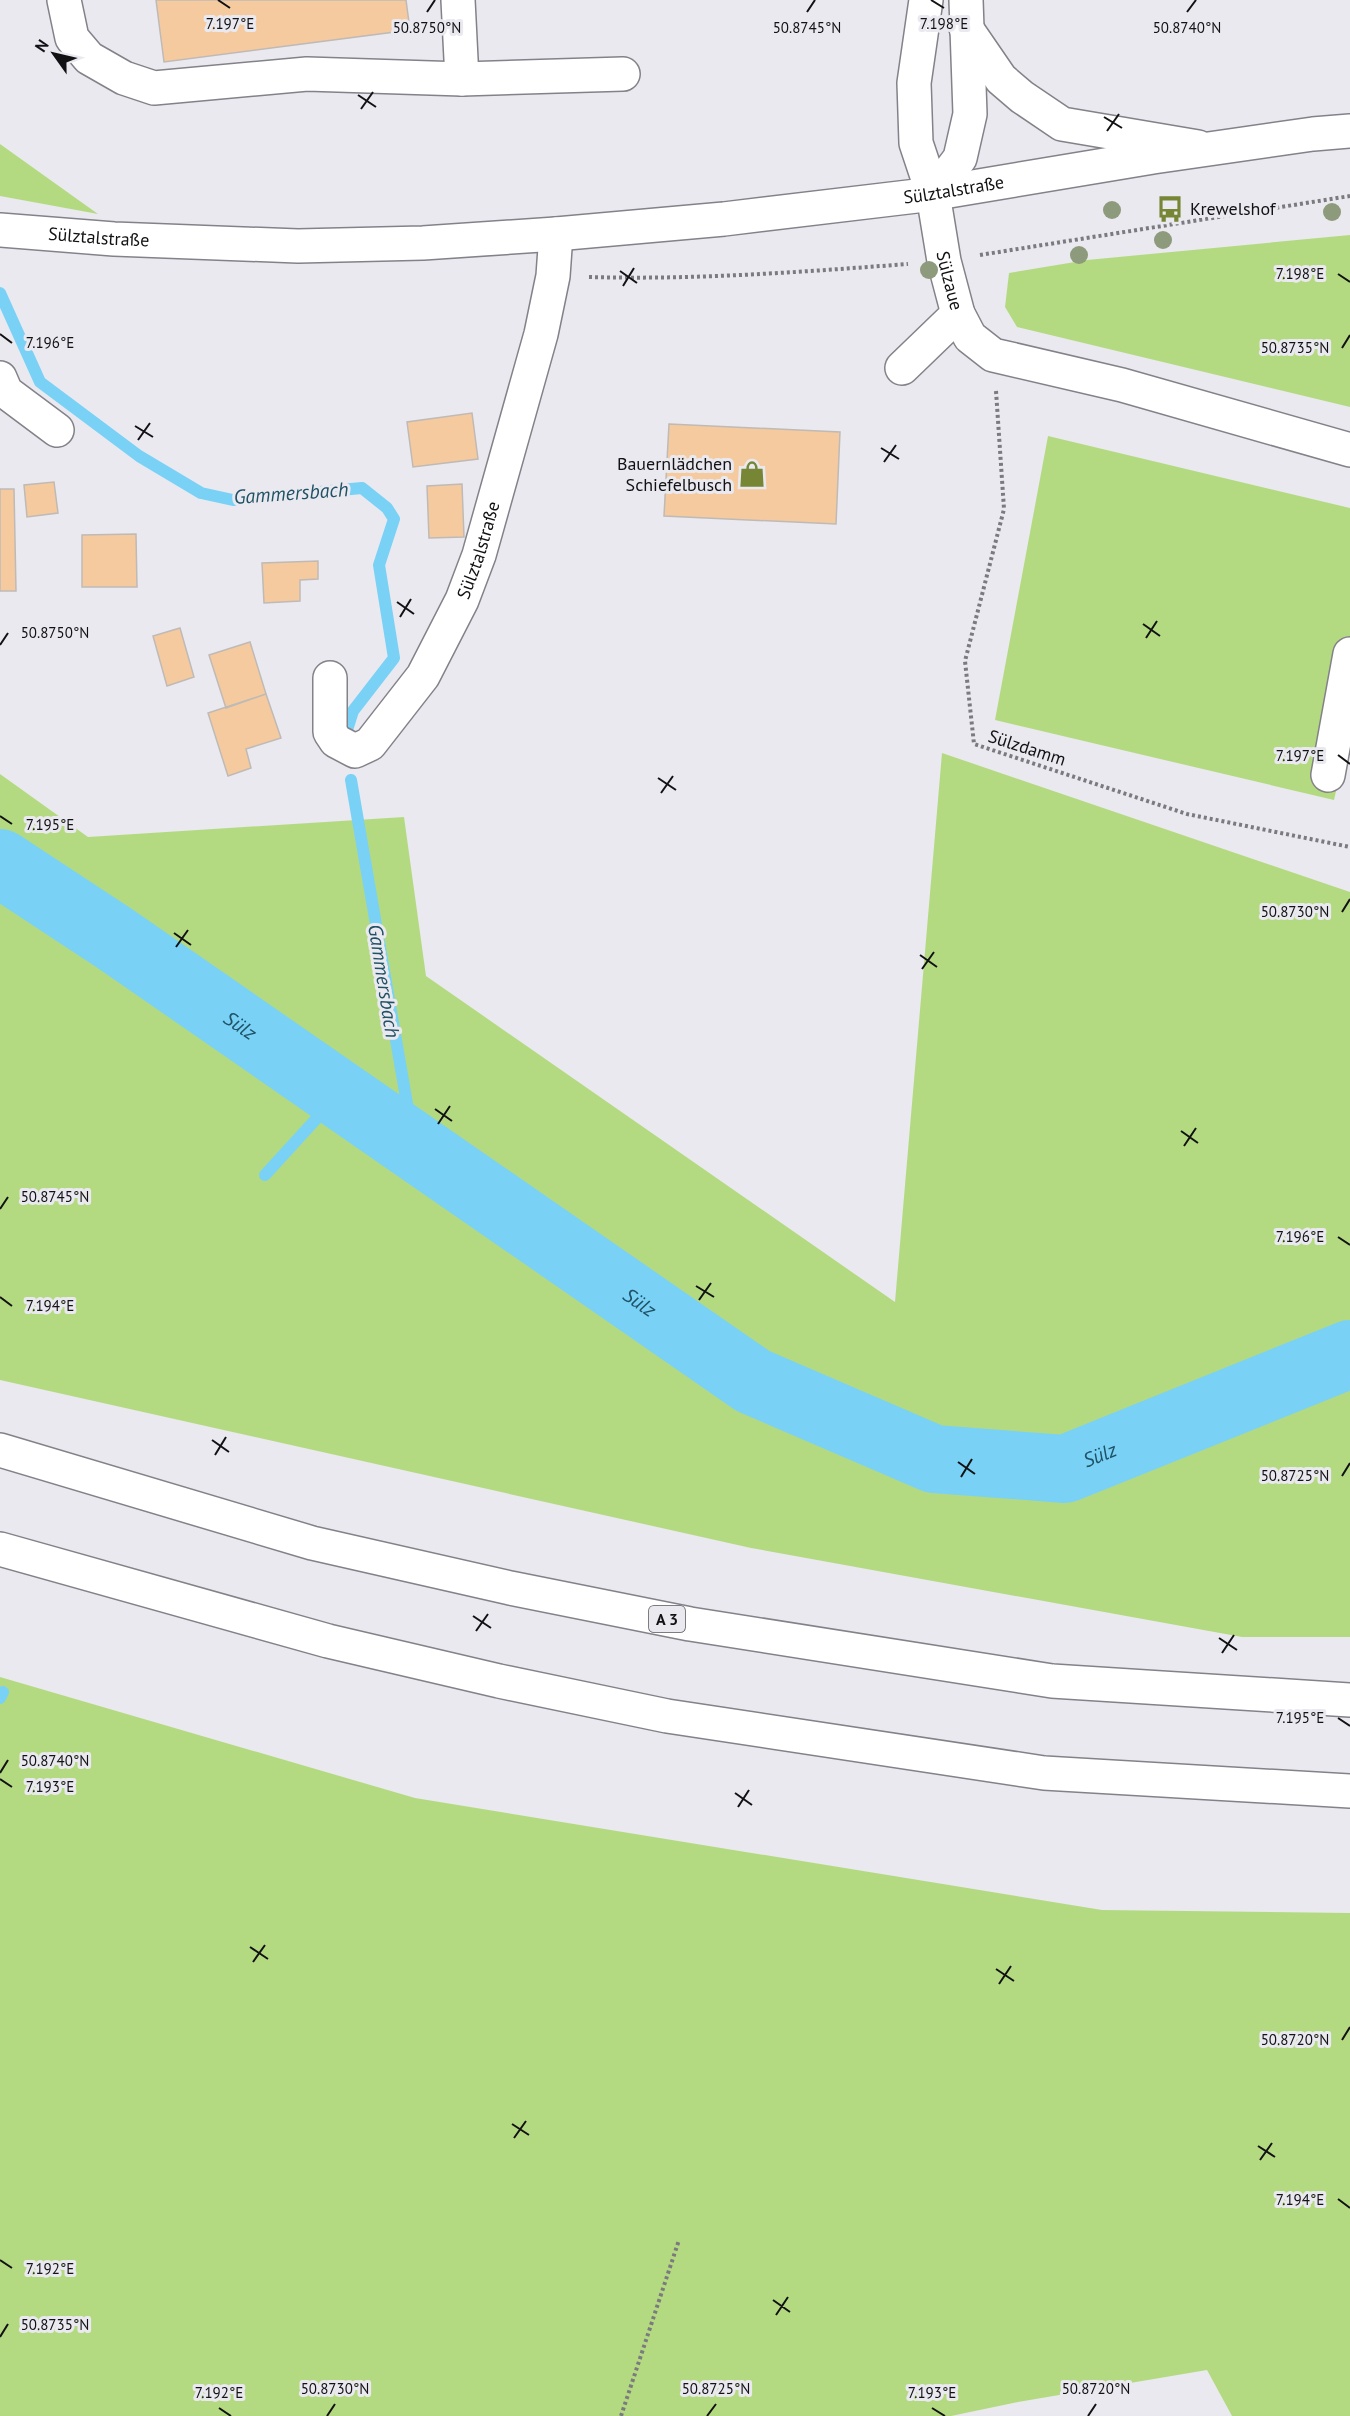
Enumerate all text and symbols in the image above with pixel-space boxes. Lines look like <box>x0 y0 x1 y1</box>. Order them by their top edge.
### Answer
text: 7.197°E <box>206 14 254 33</box>
text: 7.198°E <box>920 14 968 33</box>
text: 50.8750°N <box>393 18 461 37</box>
text: 50.8745°N <box>773 18 841 37</box>
text: 50.8740°N <box>1153 18 1221 37</box>
north arrow <box>24 24 84 84</box>
text: N <box>30 36 53 56</box>
street label: Sülztalstraße <box>902 170 1006 208</box>
bus stop icon: Krewelshof <box>1155 194 1185 224</box>
place label: Krewelshof <box>1190 197 1277 220</box>
street label: Sülztalstraße <box>47 222 150 251</box>
street label: Sülzaue <box>932 249 969 313</box>
text: 7.198°E <box>1276 264 1324 283</box>
text: 7.196°E <box>26 333 74 352</box>
text: 50.8735°N <box>1261 338 1329 357</box>
place label: Bauernlädchen Schiefelbusch <box>617 452 732 496</box>
shop icon: Bauernlädchen Schiefelbusch <box>737 459 767 489</box>
water label: Gammersbach <box>233 476 349 510</box>
street label: Sülztalstraße <box>451 499 504 602</box>
text: 50.8750°N <box>21 623 89 642</box>
street label: Sülzdamm <box>985 724 1069 771</box>
text: 7.197°E <box>1276 746 1324 765</box>
text: 7.195°E <box>26 815 74 834</box>
text: 50.8730°N <box>1261 902 1329 921</box>
water label: Gammersbach <box>362 922 406 1040</box>
water label: Sülz <box>219 1005 262 1046</box>
text: 50.8745°N <box>21 1187 89 1206</box>
text: 7.196°E <box>1276 1227 1324 1246</box>
water label: Sülz <box>618 1282 661 1323</box>
text: 7.194°E <box>26 1296 74 1315</box>
water label: Sülz <box>1079 1436 1121 1473</box>
text: 50.8725°N <box>1261 1466 1329 1485</box>
road number: A 3 <box>649 1606 685 1632</box>
text: 7.195°E <box>1276 1708 1324 1727</box>
text: 50.8740°N <box>21 1751 89 1770</box>
text: 7.193°E <box>26 1777 74 1796</box>
text: 50.8720°N <box>1261 2030 1329 2049</box>
text: 7.194°E <box>1276 2190 1324 2209</box>
text: 7.192°E <box>26 2259 74 2278</box>
text: 50.8735°N <box>21 2315 89 2334</box>
text: 50.8730°N <box>301 2379 369 2398</box>
text: 50.8725°N <box>682 2379 750 2398</box>
text: 50.8720°N <box>1062 2379 1130 2398</box>
text: 7.192°E <box>195 2383 243 2402</box>
text: 7.193°E <box>908 2383 956 2402</box>

